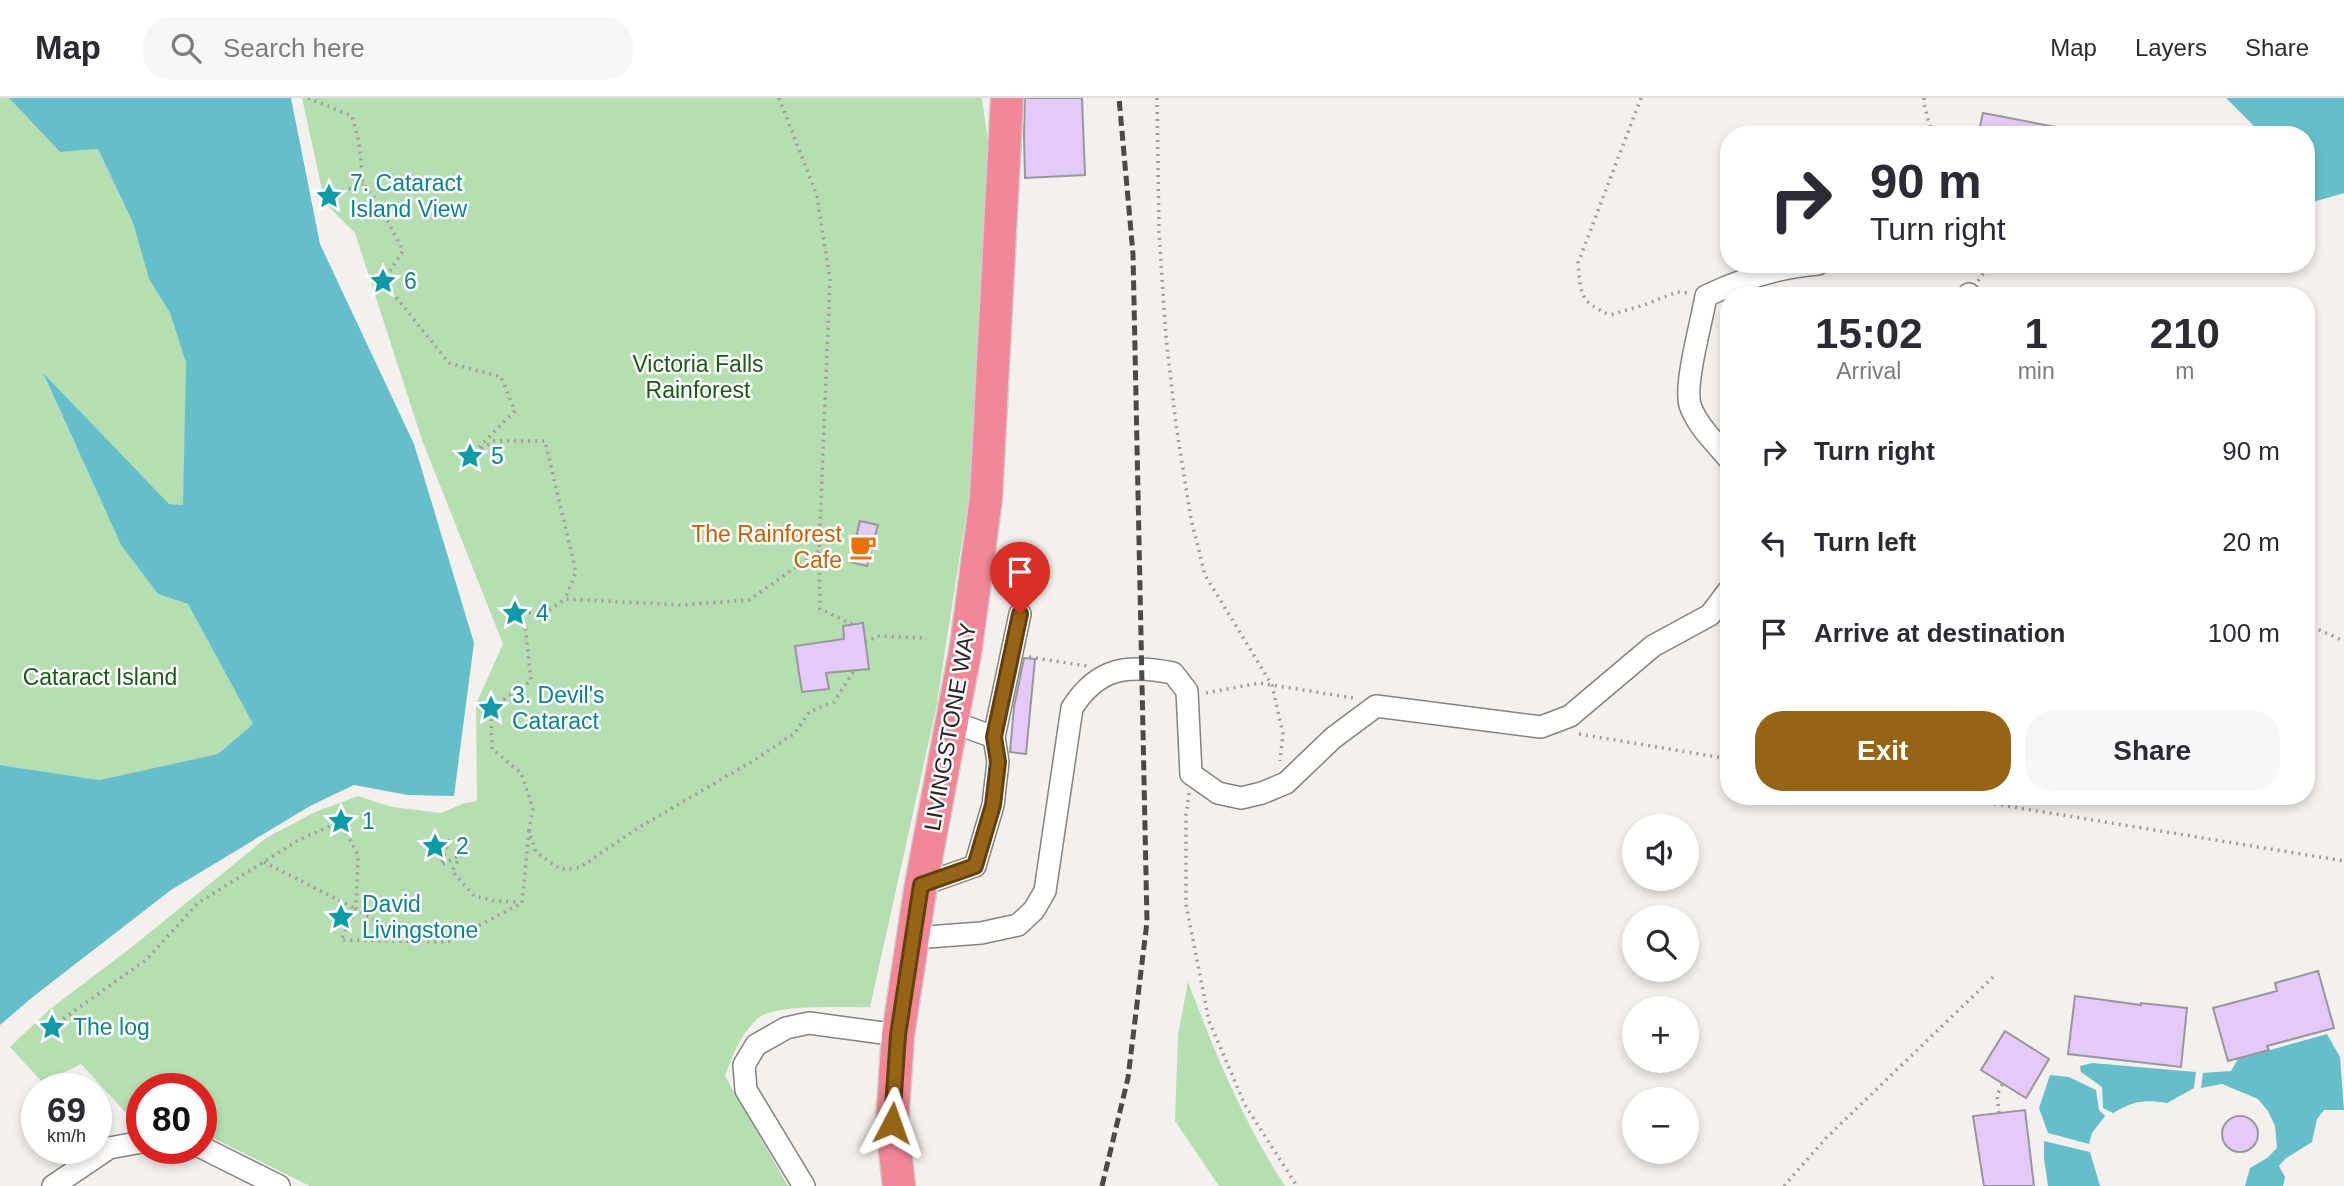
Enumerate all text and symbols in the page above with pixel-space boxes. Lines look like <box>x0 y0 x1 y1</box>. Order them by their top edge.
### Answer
search box <box>143 17 633 80</box>
text: Map <box>35 29 101 66</box>
icon: search <box>167 29 205 67</box>
text: Search here <box>223 33 365 63</box>
text: Map <box>2050 34 2097 61</box>
text: Layers <box>2135 34 2207 61</box>
text: Share <box>2245 34 2309 61</box>
icon: right <box>1755 154 1846 245</box>
text: 90 m <box>1870 154 1982 208</box>
place label: 7. Cataract Island View <box>350 170 468 222</box>
place icon: 7. Cataract Island View <box>314 181 344 211</box>
text: Turn right <box>1870 211 2006 247</box>
place icon: 6 <box>368 266 398 296</box>
place label: 6 <box>404 268 417 294</box>
text: 15:02 <box>1815 310 1923 357</box>
text: 1 <box>2024 310 2048 357</box>
text: 210 <box>2150 310 2220 357</box>
park label: Victoria Falls Rainforest <box>632 351 764 403</box>
text: Arrival <box>1836 358 1901 384</box>
text: min <box>2018 358 2055 384</box>
text: m <box>2175 358 2194 384</box>
icon: right <box>1755 433 1793 471</box>
text: Turn right <box>1814 436 1935 466</box>
text: 90 m <box>2222 436 2280 466</box>
place icon: 5 <box>455 441 485 471</box>
place label: 5 <box>491 443 504 469</box>
place label: The Rainforest Cafe <box>691 521 843 573</box>
icon: left <box>1755 524 1793 562</box>
text: Turn left <box>1814 527 1916 557</box>
text: 20 m <box>2222 527 2280 557</box>
cafe icon: The Rainforest Cafe <box>848 532 878 562</box>
pin <box>990 542 1050 614</box>
icon: arrive <box>1001 553 1039 591</box>
place icon: 4 <box>500 598 530 628</box>
place label: 4 <box>536 600 549 626</box>
icon: arrive <box>1755 615 1793 653</box>
text: Arrive at destination <box>1814 618 2065 648</box>
text: 100 m <box>2208 618 2280 648</box>
street label: LIVINGSTONE WAY <box>919 621 981 833</box>
park label: Cataract Island <box>23 664 177 690</box>
place label: 3. Devil's Cataract <box>512 682 605 734</box>
place icon: 3. Devil's Cataract <box>476 693 506 723</box>
button: Exit <box>1755 711 2011 791</box>
button: Share <box>2025 711 2280 791</box>
place icon: 1 <box>326 806 356 836</box>
place label: 1 <box>362 808 375 834</box>
map controls <box>1622 814 1699 1164</box>
button: sound <box>1622 814 1699 891</box>
place icon: 2 <box>420 831 450 861</box>
place label: 2 <box>456 833 469 859</box>
place label: David Livingstone <box>362 891 478 943</box>
place icon: David Livingstone <box>326 902 356 932</box>
button: search <box>1622 905 1699 982</box>
button: + <box>1622 996 1699 1073</box>
place icon: The log <box>37 1012 67 1042</box>
place label: The log <box>73 1014 150 1040</box>
speed limit sign: 80 <box>126 1073 217 1164</box>
position arrow <box>855 1086 929 1160</box>
button: − <box>1622 1087 1699 1164</box>
text: 69 <box>47 1090 86 1129</box>
text: km/h <box>47 1126 86 1146</box>

